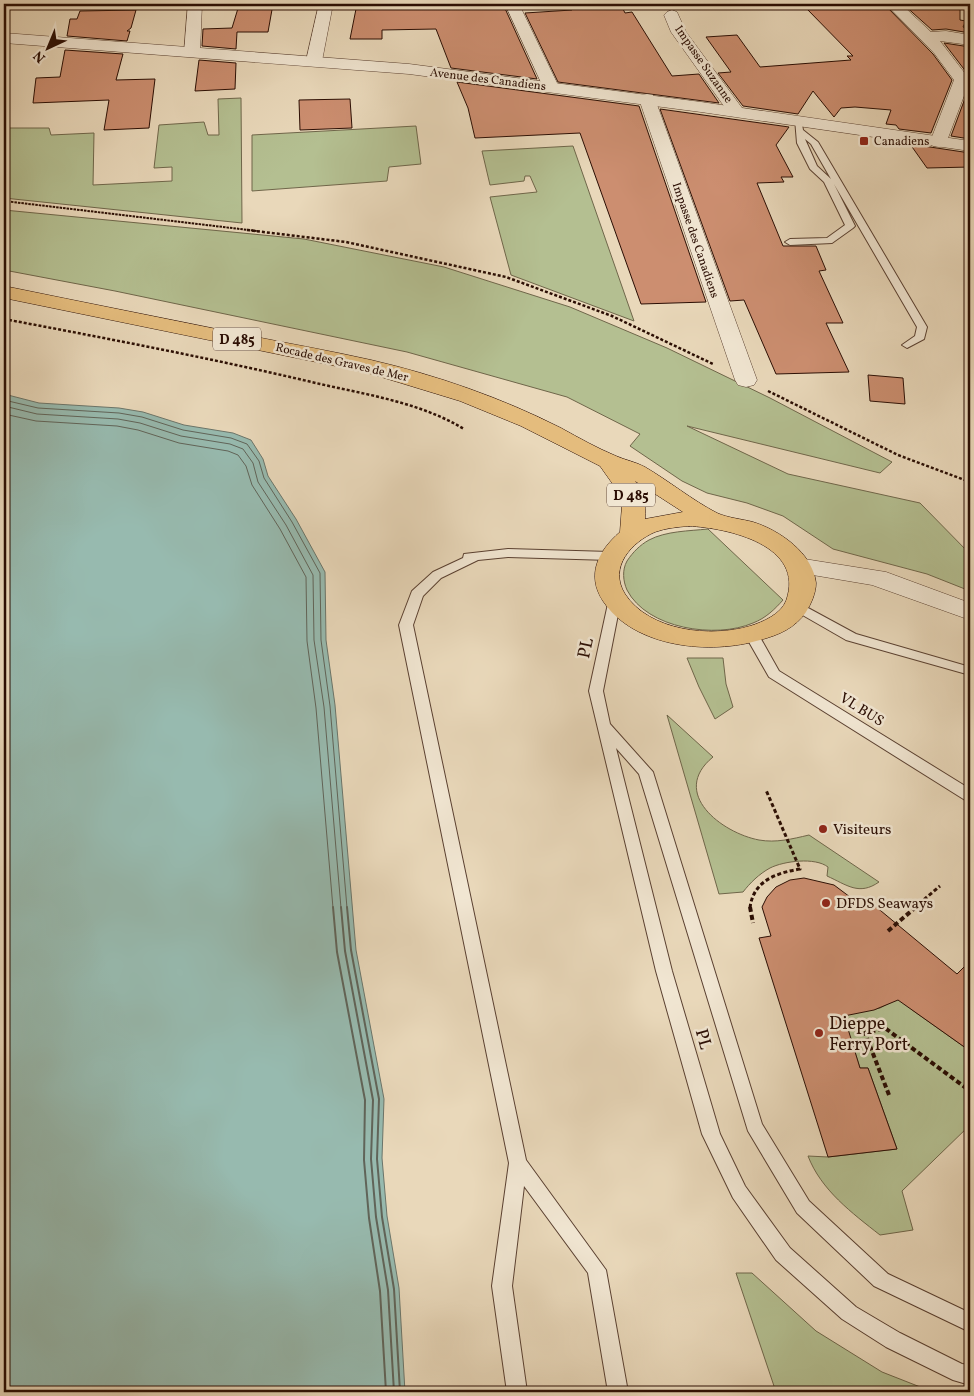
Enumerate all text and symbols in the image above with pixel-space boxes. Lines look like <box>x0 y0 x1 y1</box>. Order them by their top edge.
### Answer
north arrow <box>22 22 72 72</box>
street label: Impasse Suzanne <box>670 23 736 107</box>
text: N <box>30 46 50 67</box>
street label: Avenue des Canadiens <box>429 65 547 95</box>
place label: Canadiens <box>874 134 929 150</box>
marker: Canadiens <box>858 135 870 147</box>
street label: Impasse des Canadiens <box>668 180 722 300</box>
road number: D 485 <box>213 328 261 350</box>
street label: Rocade des Graves de Mer <box>274 340 410 386</box>
road number: D 485 <box>607 484 655 506</box>
street label: PL <box>572 636 601 661</box>
street label: VL BUS <box>835 688 888 732</box>
place label: Visiteurs <box>833 820 891 841</box>
marker: Visiteurs <box>817 823 829 835</box>
place label: DFDS Seaways <box>836 894 933 915</box>
marker: DFDS Seaways <box>820 897 832 909</box>
place label: Dieppe Ferry Port <box>829 1012 908 1058</box>
street label: PL <box>688 1026 717 1053</box>
marker: Dieppe Ferry Port <box>813 1027 825 1039</box>

